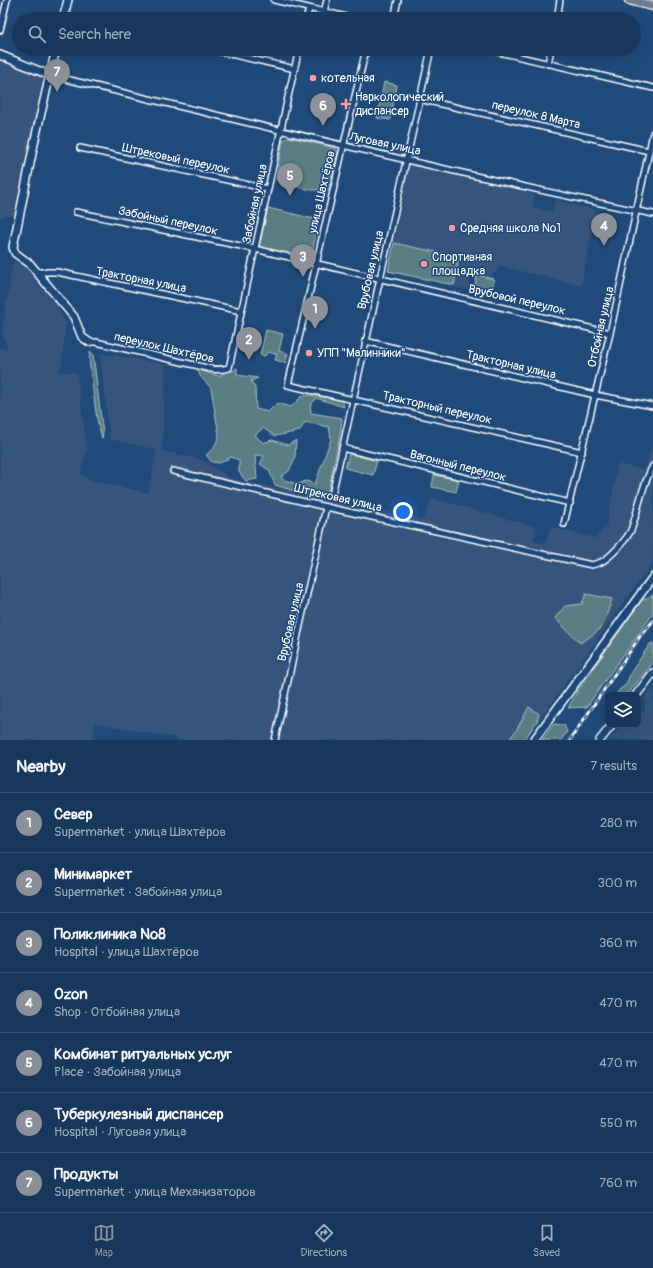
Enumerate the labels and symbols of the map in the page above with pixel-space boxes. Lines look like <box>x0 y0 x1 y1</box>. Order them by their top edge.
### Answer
pin: 7 <box>44 59 70 92</box>
place label: котельная <box>321 71 375 86</box>
marker: котельная <box>308 73 318 83</box>
place label: Наркологический диспансер <box>355 90 444 119</box>
pin: 6 <box>310 93 336 126</box>
marker: Наркологический диспансер <box>340 98 352 110</box>
street label: переулок 8 Марта <box>490 98 582 133</box>
street label: Луговая улица <box>347 129 422 159</box>
street label: Штрековый переулок <box>121 140 231 178</box>
street label: улица Шахтёров <box>305 149 339 236</box>
street label: Забойная улица <box>239 162 271 245</box>
pin: 5 <box>277 163 303 196</box>
street label: Забойный переулок <box>117 203 219 239</box>
pin: 4 <box>591 213 617 246</box>
place label: Средняя школа №1 <box>460 221 561 236</box>
marker: Средняя школа №1 <box>447 223 457 233</box>
street label: Врубовая улица <box>355 229 387 311</box>
pin: 3 <box>290 244 316 277</box>
place label: Спортивная площадка <box>432 250 492 279</box>
marker: Спортивная площадка <box>419 259 429 269</box>
street label: Тракторная улица <box>94 264 188 296</box>
street label: Врубовой переулок <box>467 282 567 318</box>
street label: Отбойная улица <box>584 285 618 369</box>
pin: 1 <box>302 296 328 329</box>
pin: 2 <box>236 327 262 360</box>
street label: переулок Шахтёров <box>113 329 216 367</box>
place label: УПП "Малинники" <box>317 346 406 361</box>
street label: Тракторная улица <box>465 347 558 383</box>
marker: УПП "Малинники" <box>304 348 314 358</box>
street label: Тракторный переулок <box>381 388 493 428</box>
street label: Вагонный переулок <box>408 447 508 485</box>
street label: Штрековая улица <box>293 481 384 515</box>
your location <box>393 502 413 522</box>
street label: Врубовая улица <box>275 581 307 663</box>

